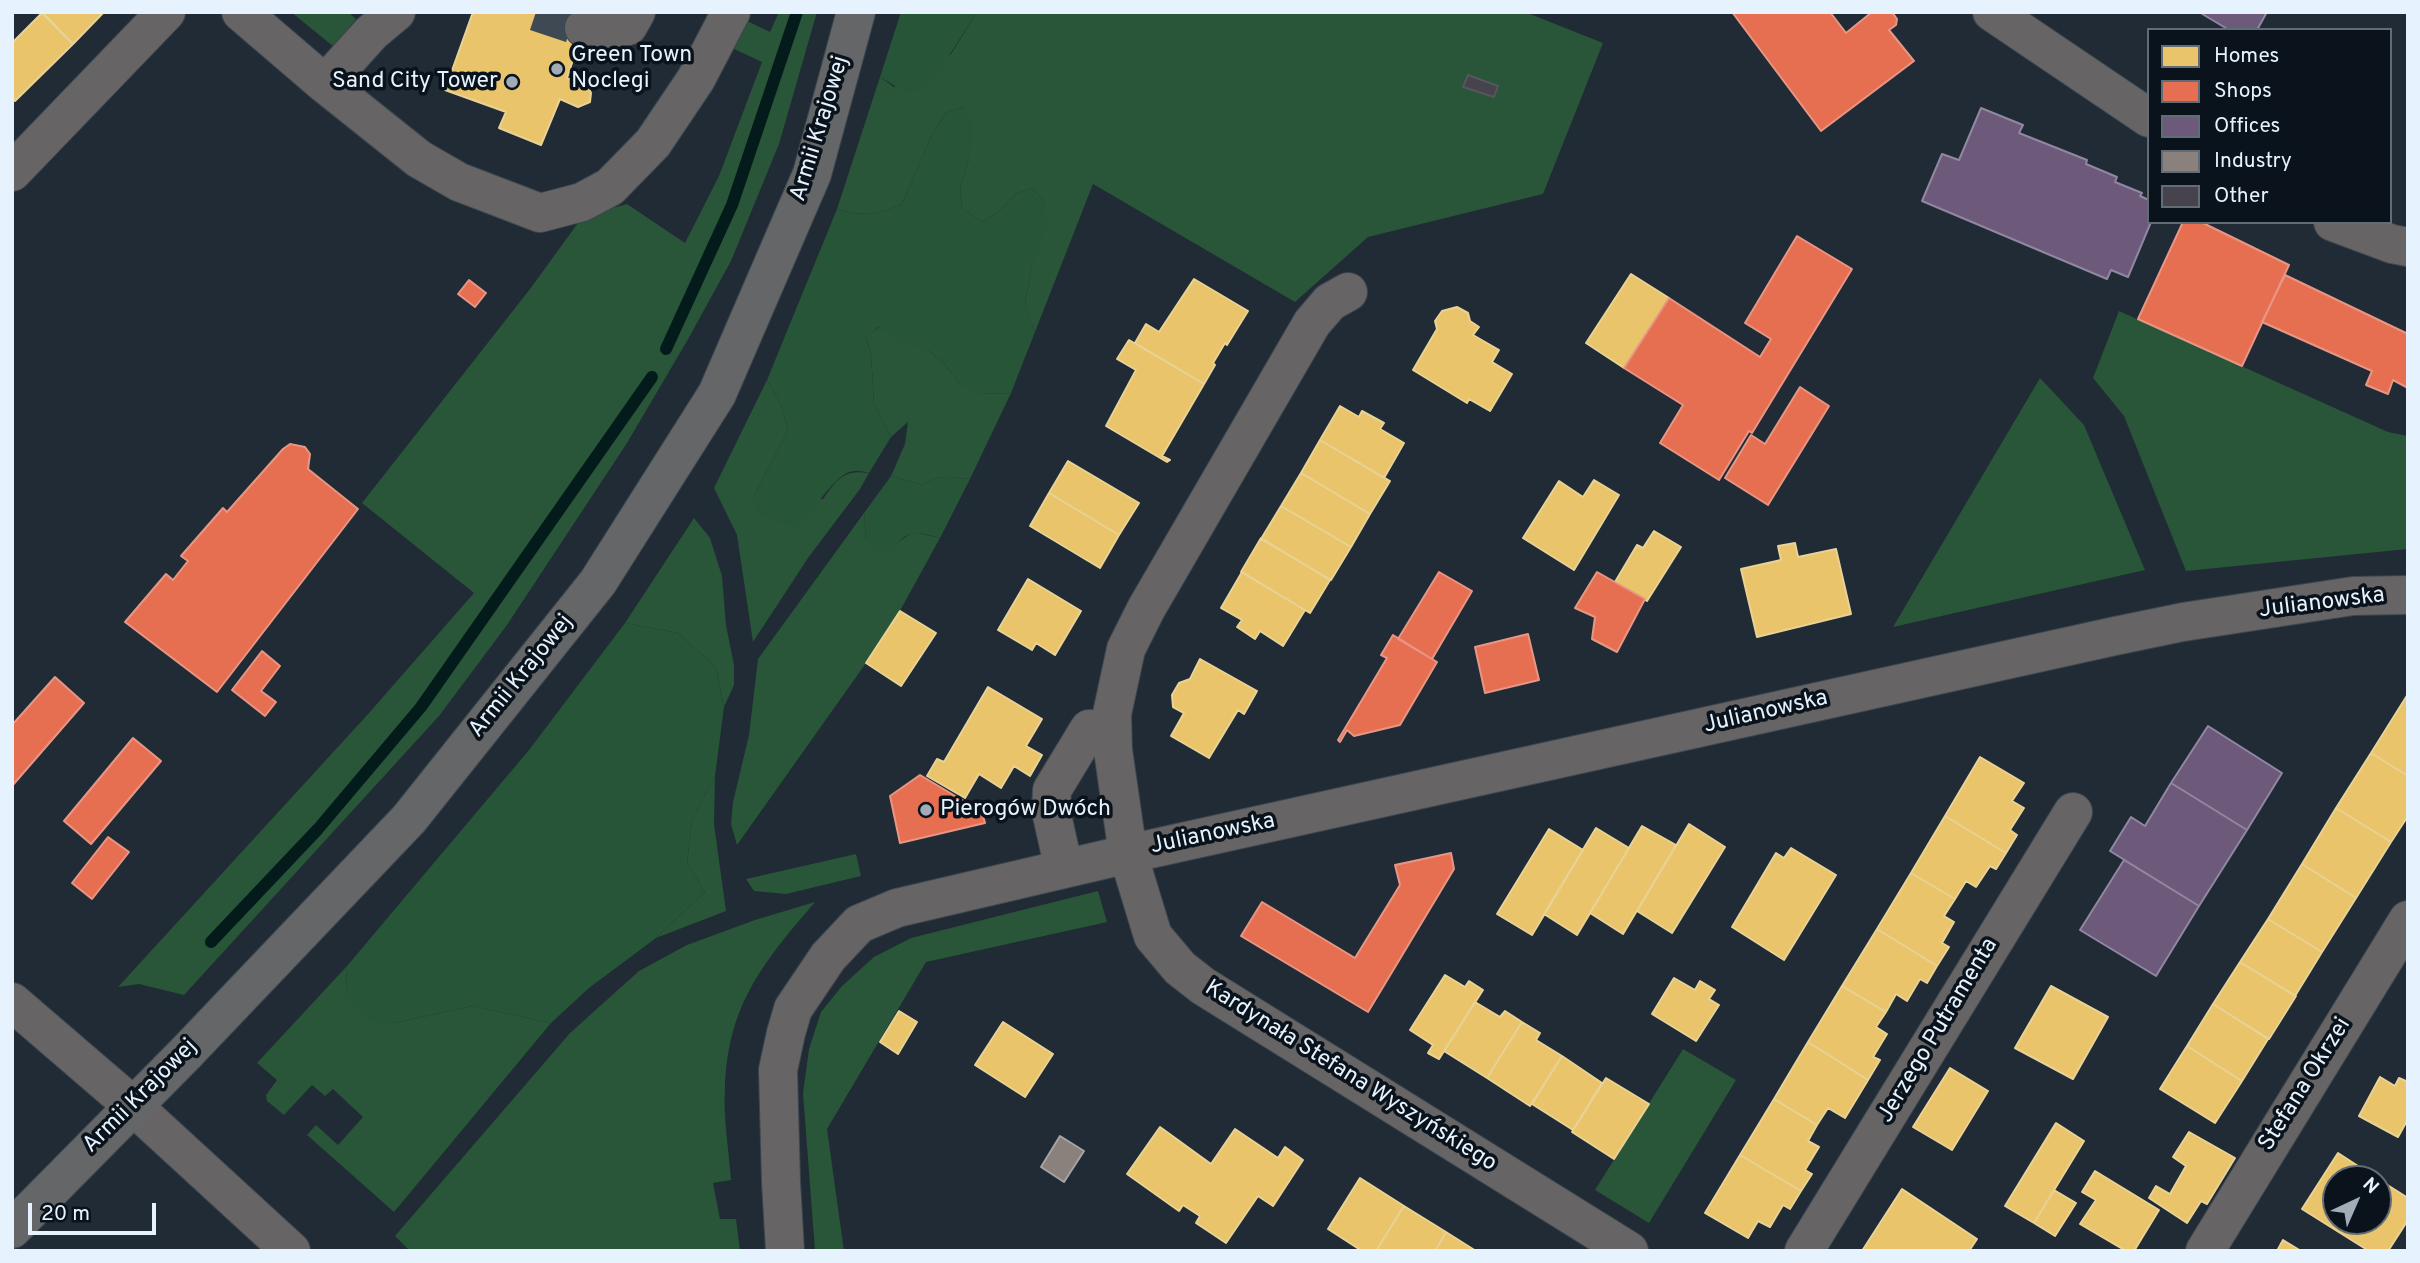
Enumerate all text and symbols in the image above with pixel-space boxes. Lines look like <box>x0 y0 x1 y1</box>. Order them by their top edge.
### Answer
legend <box>2147 28 2392 224</box>
place label: Green Town Noclegi <box>571 42 692 96</box>
text: Homes <box>2214 43 2279 70</box>
street label: Armii Krajowej <box>786 53 856 205</box>
marker: Green Town Noclegi <box>549 61 565 77</box>
place label: Sand City Tower <box>332 68 498 96</box>
marker: Sand City Tower <box>504 74 520 90</box>
text: Shops <box>2214 78 2272 105</box>
text: Offices <box>2214 113 2280 140</box>
text: Industry <box>2214 148 2292 175</box>
text: Other <box>2214 183 2269 210</box>
street label: Julianowska <box>2258 583 2386 625</box>
street label: Armii Krajowej <box>464 610 580 744</box>
street label: Julianowska <box>1701 685 1831 741</box>
place label: Pierogów Dwóch <box>940 796 1111 824</box>
marker: Pierogów Dwóch <box>918 802 934 818</box>
street label: Julianowska <box>1148 808 1278 862</box>
street label: Jerzego Putramenta <box>1873 934 2005 1128</box>
street label: Kardynała Stefana Wyszyńskiego <box>1199 975 1501 1179</box>
street label: Stefana Okrzei <box>2254 1013 2358 1157</box>
street label: Armii Krajowej <box>78 1034 204 1160</box>
north arrow <box>2322 1165 2392 1235</box>
text: N <box>2357 1173 2383 1200</box>
scale bar <box>32 1190 159 1234</box>
text: 20 m <box>41 1201 90 1228</box>

